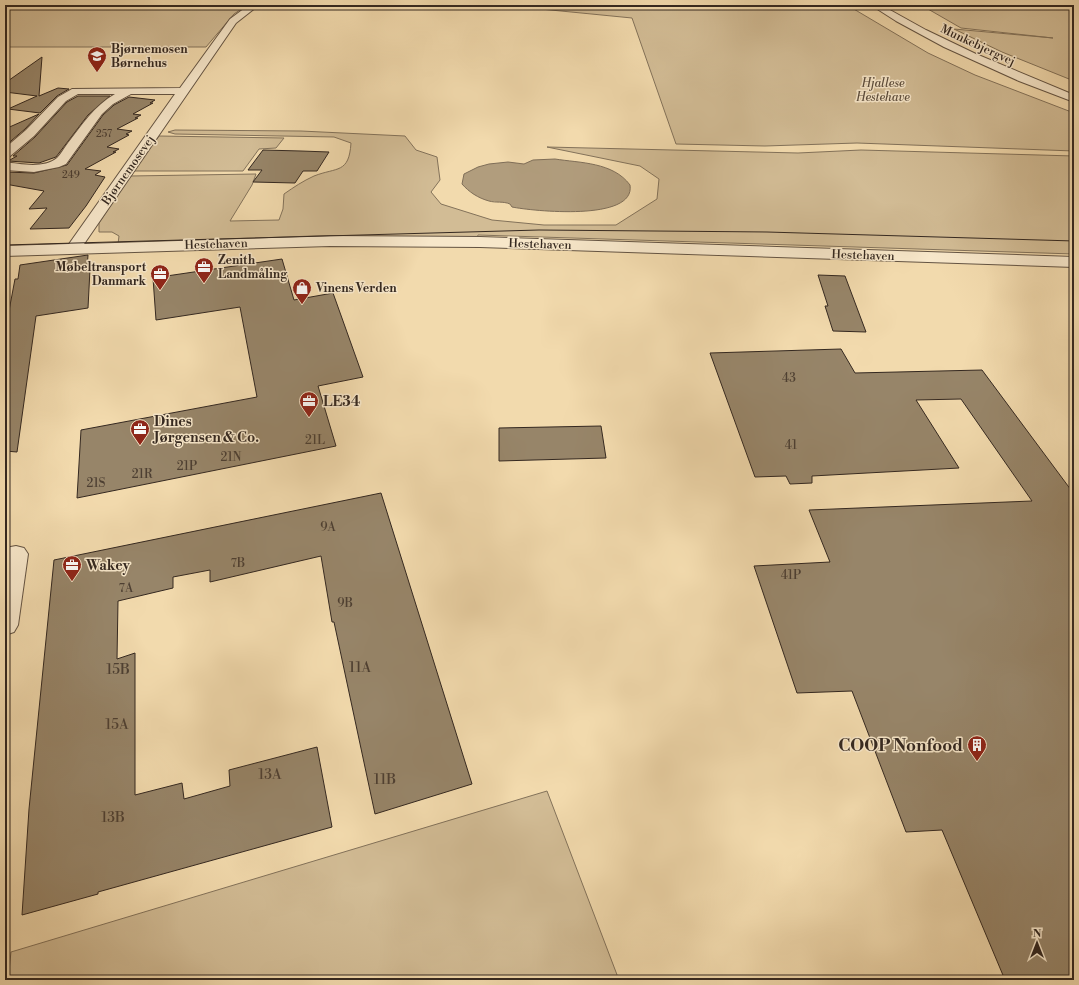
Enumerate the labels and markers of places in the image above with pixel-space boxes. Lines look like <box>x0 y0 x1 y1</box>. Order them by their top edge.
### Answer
place label: Bjørnemosen Børnehus <box>111 42 188 71</box>
school or university icon: Bjørnemosen Børnehus <box>86 45 108 73</box>
place label: Zenith Landmåling <box>218 253 288 282</box>
office icon: Zenith Landmåling <box>193 256 215 284</box>
place label: Møbeltransport Danmark <box>55 260 147 289</box>
office icon: Møbeltransport Danmark <box>149 263 171 291</box>
shop icon: Vinens Verden <box>291 277 313 305</box>
place label: Vinens Verden <box>315 281 397 296</box>
office icon: LE34 <box>298 390 320 418</box>
place label: LE34 <box>323 393 360 411</box>
place label: Dines Jørgensen & Co. <box>152 413 259 447</box>
office icon: Dines Jørgensen & Co. <box>129 418 151 446</box>
office icon: Wakey <box>61 554 83 582</box>
place label: Wakey <box>85 557 131 575</box>
building icon: COOP Nonfood <box>966 734 988 762</box>
place label: COOP Nonfood <box>838 735 963 757</box>

